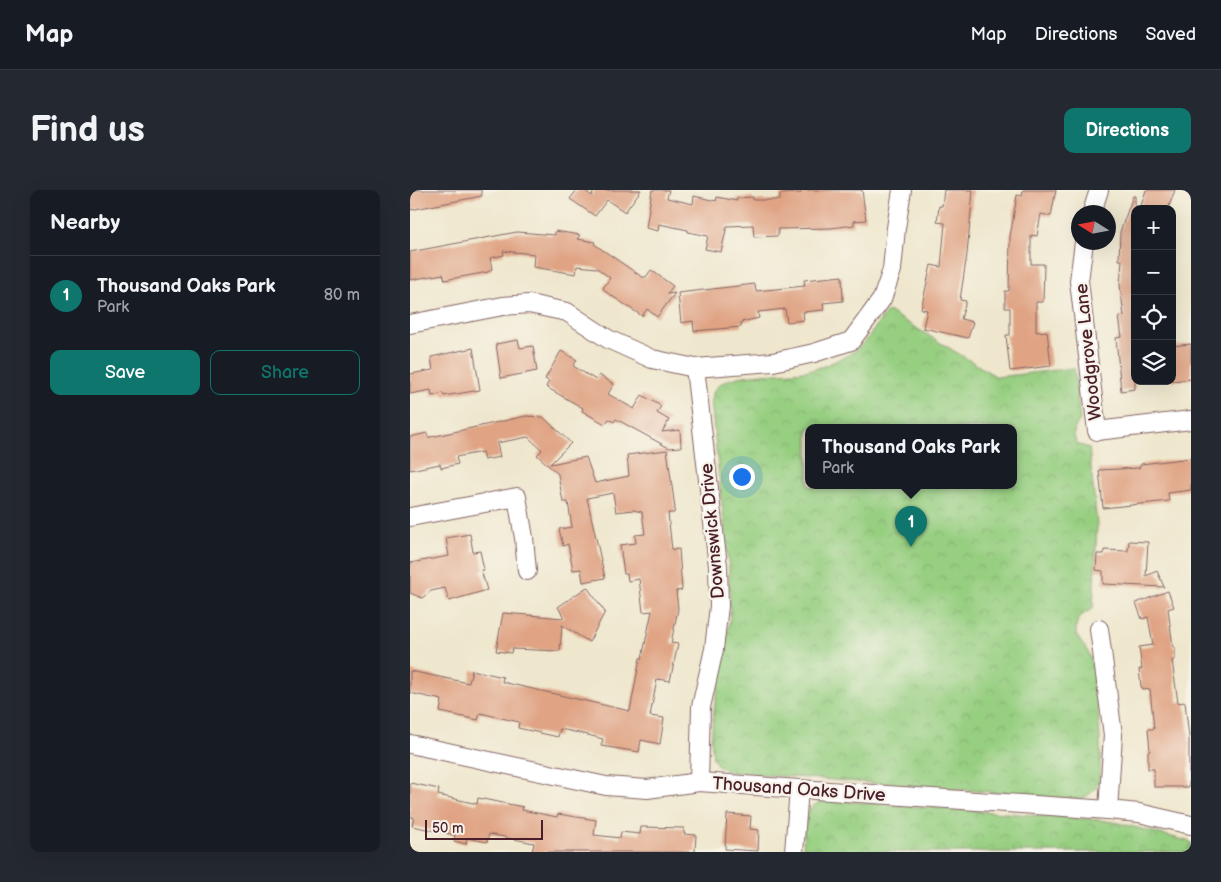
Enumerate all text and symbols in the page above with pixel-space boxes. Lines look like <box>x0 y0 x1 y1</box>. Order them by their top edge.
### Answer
text: Map <box>25 20 73 49</box>
text: Map <box>971 24 1007 45</box>
text: Directions <box>1035 24 1117 45</box>
text: Saved <box>1145 24 1196 45</box>
button: Directions <box>1064 108 1191 153</box>
text: Find us <box>30 109 145 152</box>
north arrow <box>1071 205 1116 250</box>
map controls <box>1131 205 1176 385</box>
button: + <box>1131 205 1176 250</box>
text: Nearby <box>50 210 120 235</box>
button: − <box>1131 250 1176 295</box>
text: Thousand Oaks Park <box>97 275 276 298</box>
street label: Woodgrove Lane <box>1071 282 1106 421</box>
text: 1 <box>63 286 69 305</box>
text: 80 m <box>324 286 360 305</box>
button: locate <box>1131 295 1176 340</box>
text: Park <box>97 298 129 317</box>
button: layers <box>1131 340 1176 385</box>
button: Save <box>50 350 200 395</box>
button: Share <box>210 350 360 395</box>
popup <box>805 424 1017 489</box>
text: Thousand Oaks Park <box>822 436 1000 459</box>
text: Park <box>822 459 854 478</box>
street label: Downswick Drive <box>696 462 729 600</box>
your location <box>729 464 755 490</box>
pin: 1 <box>895 506 927 547</box>
street label: Thousand Oaks Drive <box>712 773 886 806</box>
scale bar <box>425 817 542 840</box>
text: 50 m <box>432 820 464 837</box>

